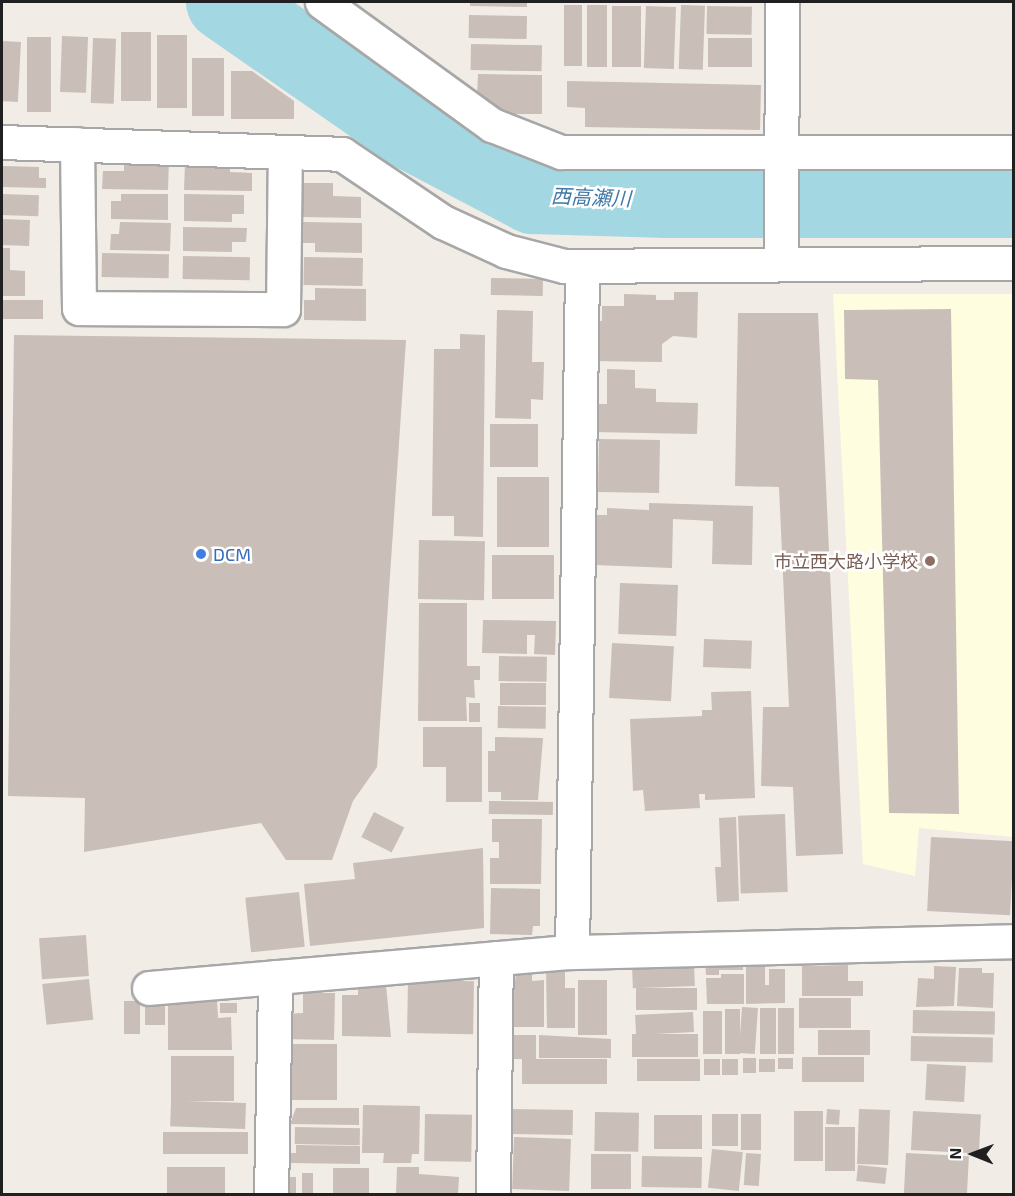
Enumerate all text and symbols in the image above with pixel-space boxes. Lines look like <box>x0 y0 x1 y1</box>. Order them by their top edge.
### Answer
water label: 西高瀬川 <box>551 184 631 210</box>
place label: DCM <box>213 543 251 565</box>
marker: DCM <box>194 547 208 561</box>
place label: 市立西大路小学校 <box>774 550 918 572</box>
marker: 市立西大路小学校 <box>923 554 937 568</box>
north arrow <box>943 1124 1003 1184</box>
text: N <box>945 1148 964 1160</box>

